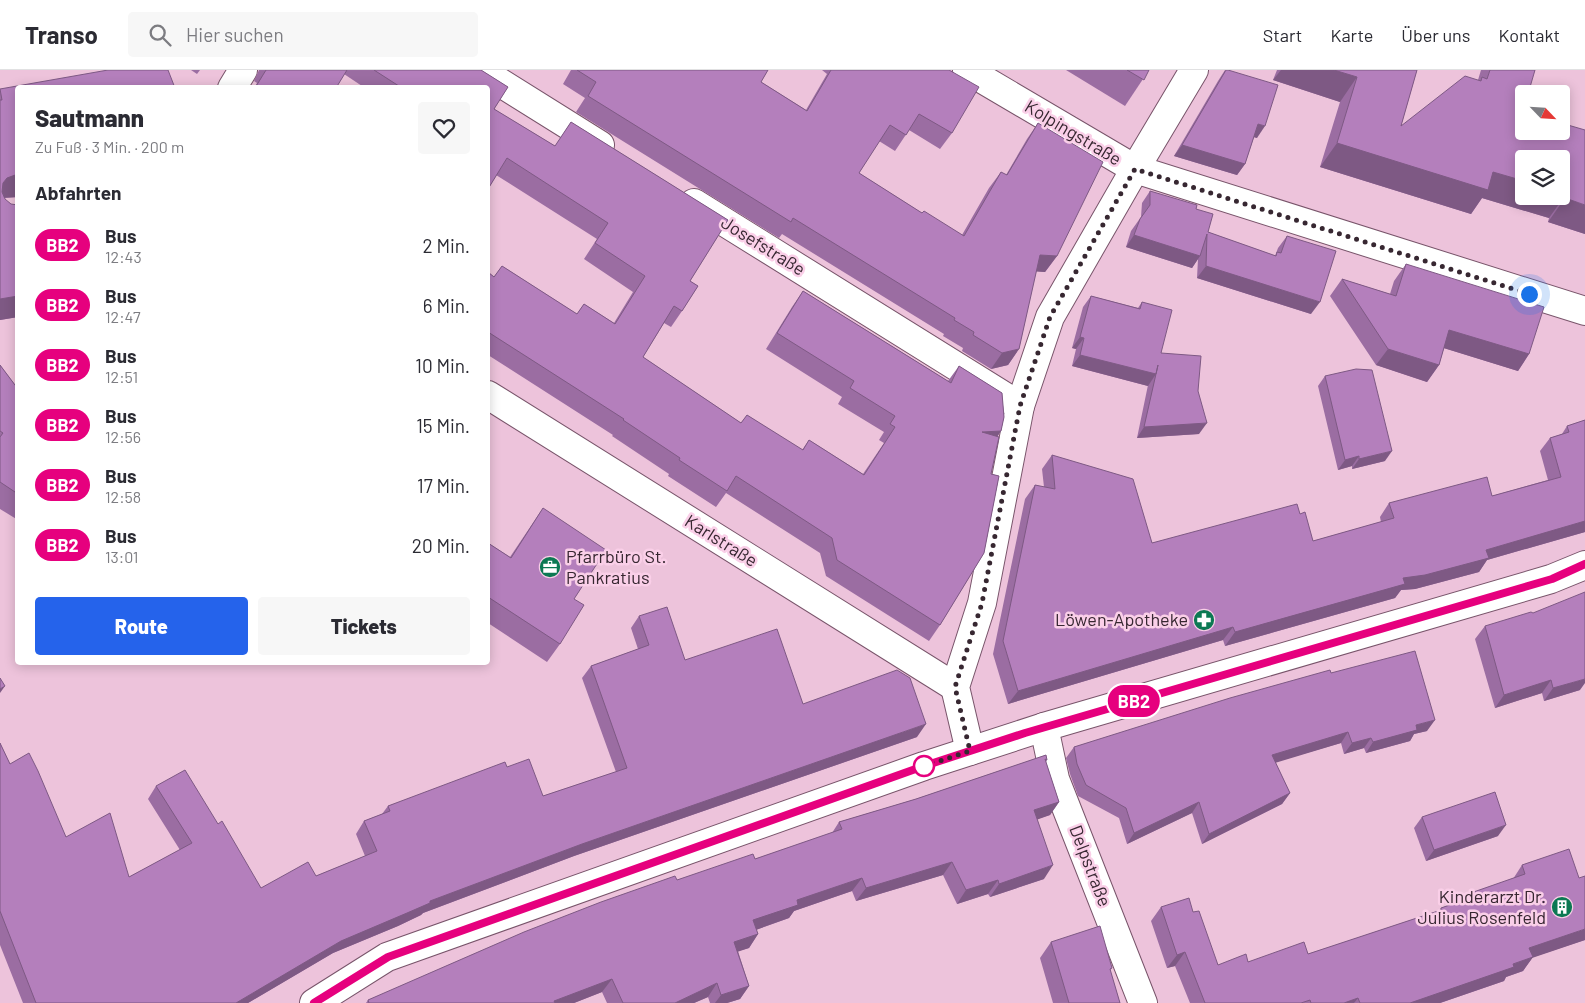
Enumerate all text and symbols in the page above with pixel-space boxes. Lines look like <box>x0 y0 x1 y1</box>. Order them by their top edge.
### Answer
search box <box>128 12 478 57</box>
text: Transo <box>25 20 98 49</box>
icon: search <box>146 21 174 49</box>
text: Hier suchen <box>186 23 284 46</box>
text: Start <box>1263 24 1302 46</box>
text: Karte <box>1330 24 1373 46</box>
text: Über uns <box>1401 24 1470 46</box>
text: Kontakt <box>1498 24 1560 46</box>
north arrow <box>1515 85 1570 140</box>
map controls <box>1515 85 1570 205</box>
street label: Kolpingstraße <box>1021 95 1126 170</box>
button: heart <box>418 102 470 154</box>
text: Sautmann <box>35 103 144 132</box>
text: Zu Fuß · 3 Min. · 200 m <box>35 137 184 156</box>
button: layers <box>1515 150 1570 205</box>
text: Abfahrten <box>35 181 121 204</box>
street label: Josefstraße <box>717 211 810 280</box>
text: Bus <box>105 224 137 247</box>
text: BB2 <box>46 234 79 256</box>
text: 2 Min. <box>422 234 470 257</box>
text: 12:43 <box>105 247 142 266</box>
your location <box>1517 282 1542 307</box>
text: Bus <box>105 284 137 307</box>
text: BB2 <box>46 294 79 316</box>
text: 6 Min. <box>423 294 470 317</box>
text: 12:47 <box>105 307 141 326</box>
text: Bus <box>105 344 137 367</box>
text: BB2 <box>46 354 79 376</box>
text: 10 Min. <box>415 354 470 377</box>
text: 12:51 <box>105 367 138 386</box>
text: Bus <box>105 404 137 427</box>
text: BB2 <box>46 414 79 436</box>
text: 15 Min. <box>416 414 470 437</box>
text: 12:56 <box>105 427 141 446</box>
text: Bus <box>105 464 137 487</box>
text: BB2 <box>46 474 79 496</box>
text: 17 Min. <box>417 474 470 497</box>
text: 12:58 <box>105 487 141 506</box>
street label: Karlstraße <box>681 509 762 571</box>
text: Bus <box>105 524 137 547</box>
text: BB2 <box>46 534 79 556</box>
text: 20 Min. <box>412 534 470 557</box>
place label: Pfarrbüro St. Pankratius <box>566 545 667 588</box>
text: 13:01 <box>105 547 138 566</box>
office icon: Pfarrbüro St. Pankratius <box>538 555 562 579</box>
button: Route <box>35 597 248 655</box>
button: Tickets <box>258 597 470 655</box>
place label: Löwen-Apotheke <box>1055 608 1188 630</box>
pharmacy icon: Löwen-Apotheke <box>1192 608 1216 632</box>
line badge: BB2 <box>1105 685 1163 717</box>
text: BB2 <box>1118 690 1150 712</box>
unlabelled marker <box>913 755 935 777</box>
street label: Delpstraße <box>1065 822 1116 909</box>
place label: Kinderarzt Dr. Julius Rosenfeld <box>1417 885 1546 928</box>
building icon: Kinderarzt Dr. Julius Rosenfeld <box>1550 895 1574 919</box>

